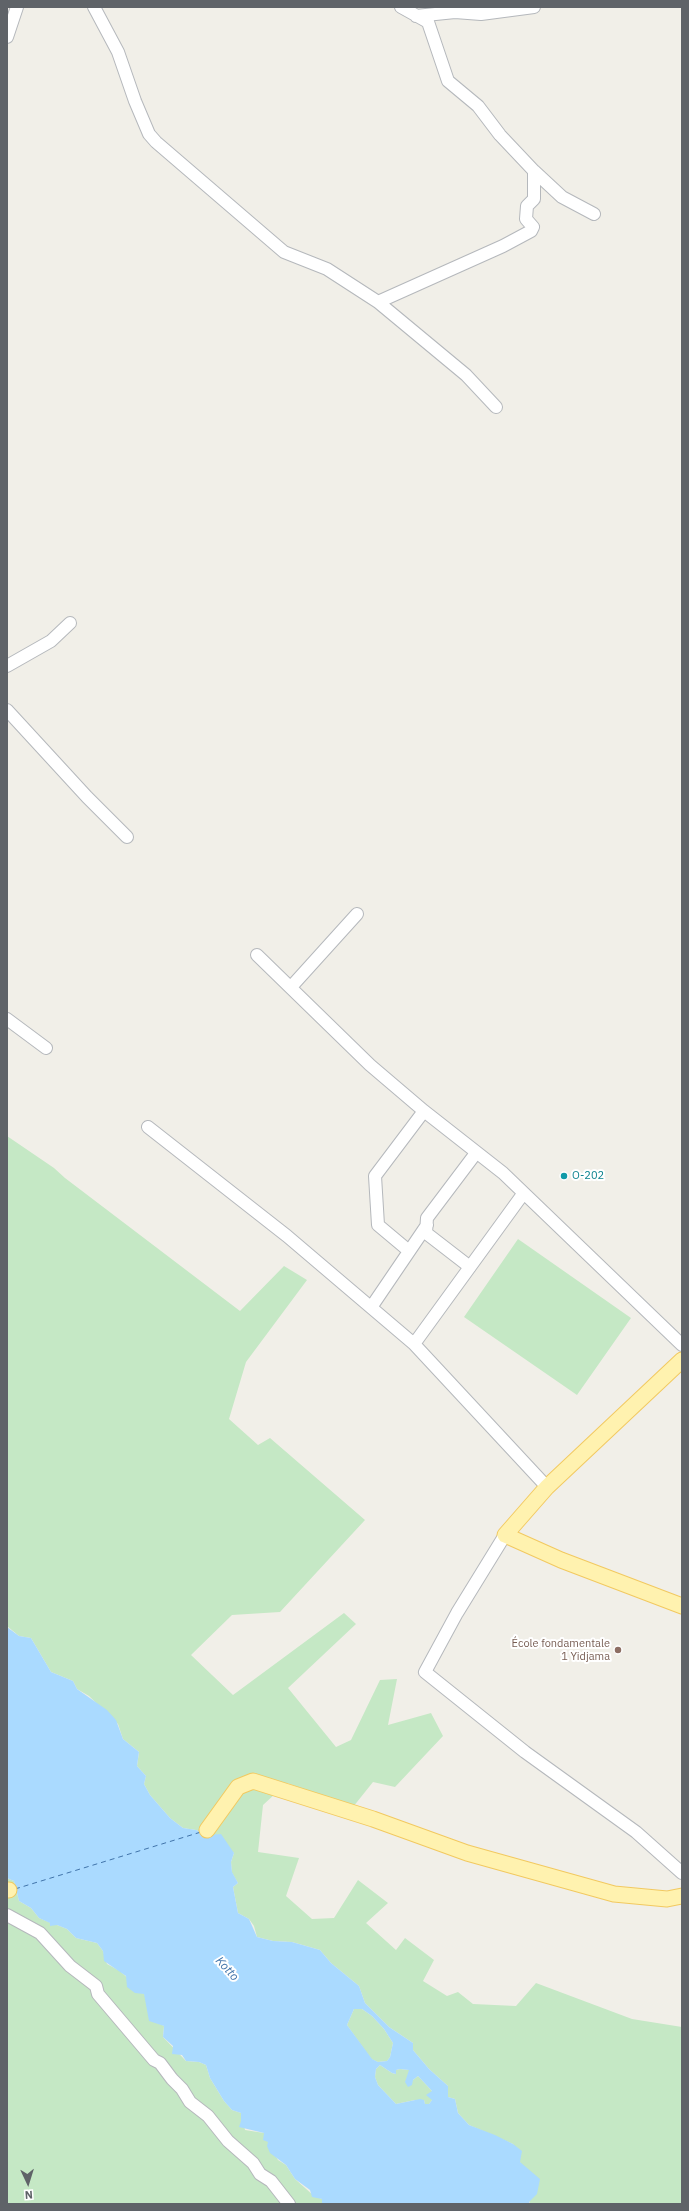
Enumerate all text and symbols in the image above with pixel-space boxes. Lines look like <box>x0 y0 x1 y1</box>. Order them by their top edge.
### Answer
place label: O-202 <box>572 1169 604 1183</box>
marker: O-202 <box>559 1171 569 1181</box>
place label: École fondamentale 1 Yidjama <box>512 1637 610 1663</box>
marker: École fondamentale 1 Yidjama <box>613 1645 623 1655</box>
water label: Kotto <box>212 1954 242 1984</box>
north arrow <box>8 2163 48 2203</box>
text: N <box>24 2188 33 2202</box>

